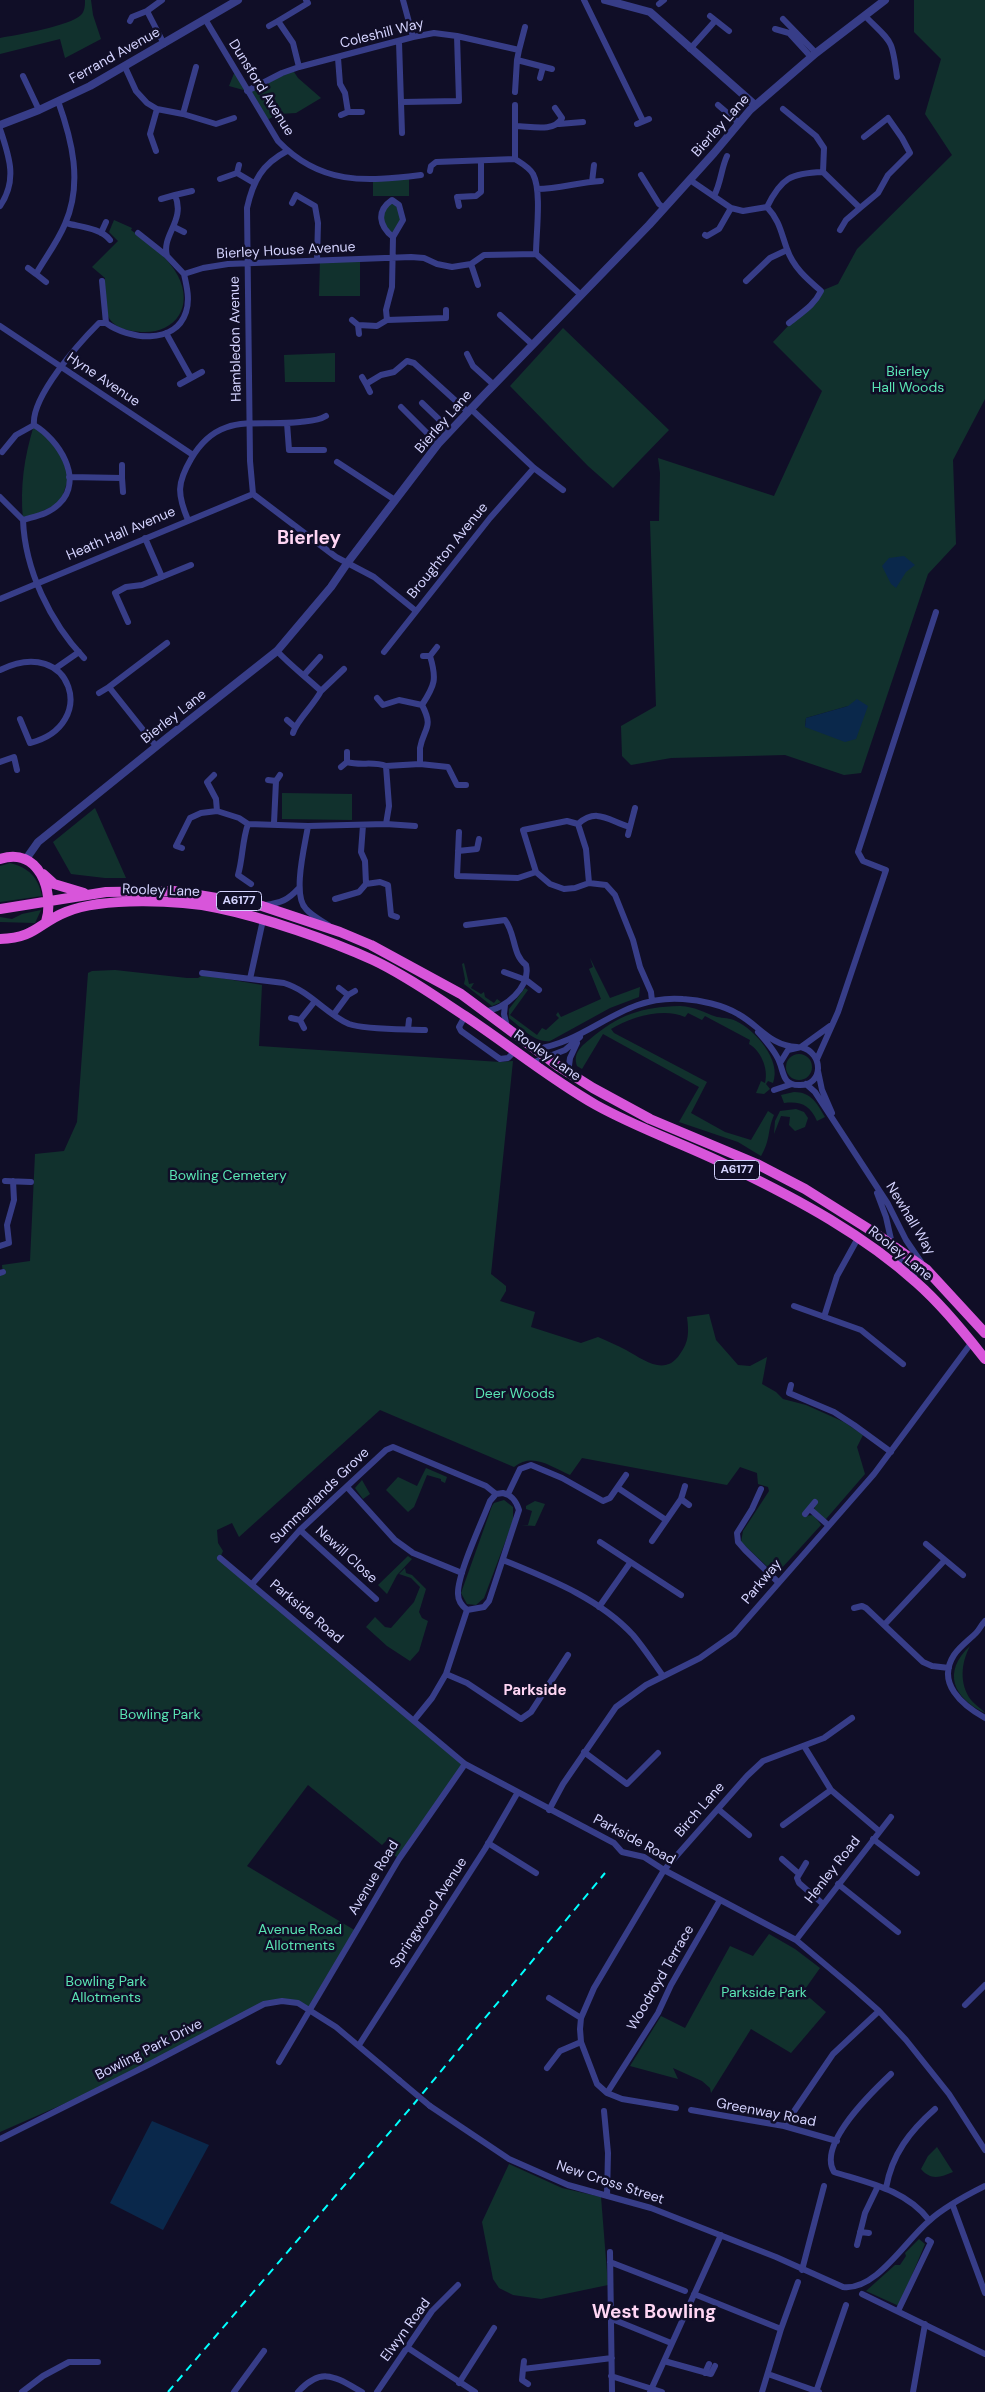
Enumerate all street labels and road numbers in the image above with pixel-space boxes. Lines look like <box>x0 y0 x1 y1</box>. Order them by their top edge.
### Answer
street label: Coleshill Way <box>338 15 426 53</box>
street label: Ferrand Avenue <box>67 24 163 88</box>
street label: Dunsford Avenue <box>225 37 297 139</box>
street label: Bierley Lane <box>689 91 753 161</box>
street label: Bierley House Avenue <box>216 239 356 263</box>
street label: Hambledon Avenue <box>227 276 245 402</box>
street label: Hyne Avenue <box>63 349 143 411</box>
street label: Bierley Lane <box>412 387 476 457</box>
street label: Broughton Avenue <box>404 500 492 602</box>
street label: Heath Hall Avenue <box>64 503 178 565</box>
street label: Bierley Lane <box>138 686 210 748</box>
street label: Rooley Lane <box>122 881 200 901</box>
road number: A6177 <box>216 891 262 910</box>
street label: Rooley Lane <box>510 1027 584 1085</box>
road number: A6177 <box>714 1160 760 1180</box>
street label: Newhall Way <box>882 1180 938 1258</box>
street label: Rooley Lane <box>864 1223 936 1285</box>
street label: Summerlands Grove <box>267 1444 373 1548</box>
street label: Newill Close <box>311 1523 381 1587</box>
street label: Parkway <box>738 1556 786 1608</box>
street label: Parkside Road <box>266 1576 346 1648</box>
street label: Birch Lane <box>672 1779 728 1841</box>
street label: Parkside Road <box>590 1811 678 1869</box>
street label: Henley Road <box>802 1833 864 1907</box>
street label: Avenue Road <box>345 1838 403 1918</box>
street label: Springwood Avenue <box>387 1855 471 1971</box>
street label: Woodroyd Terrace <box>624 1922 698 2034</box>
street label: Bowling Park Drive <box>93 2016 205 2084</box>
street label: Greenway Road <box>715 2095 817 2131</box>
street label: New Cross Street <box>554 2158 666 2208</box>
street label: Elwyn Road <box>378 2295 434 2365</box>

